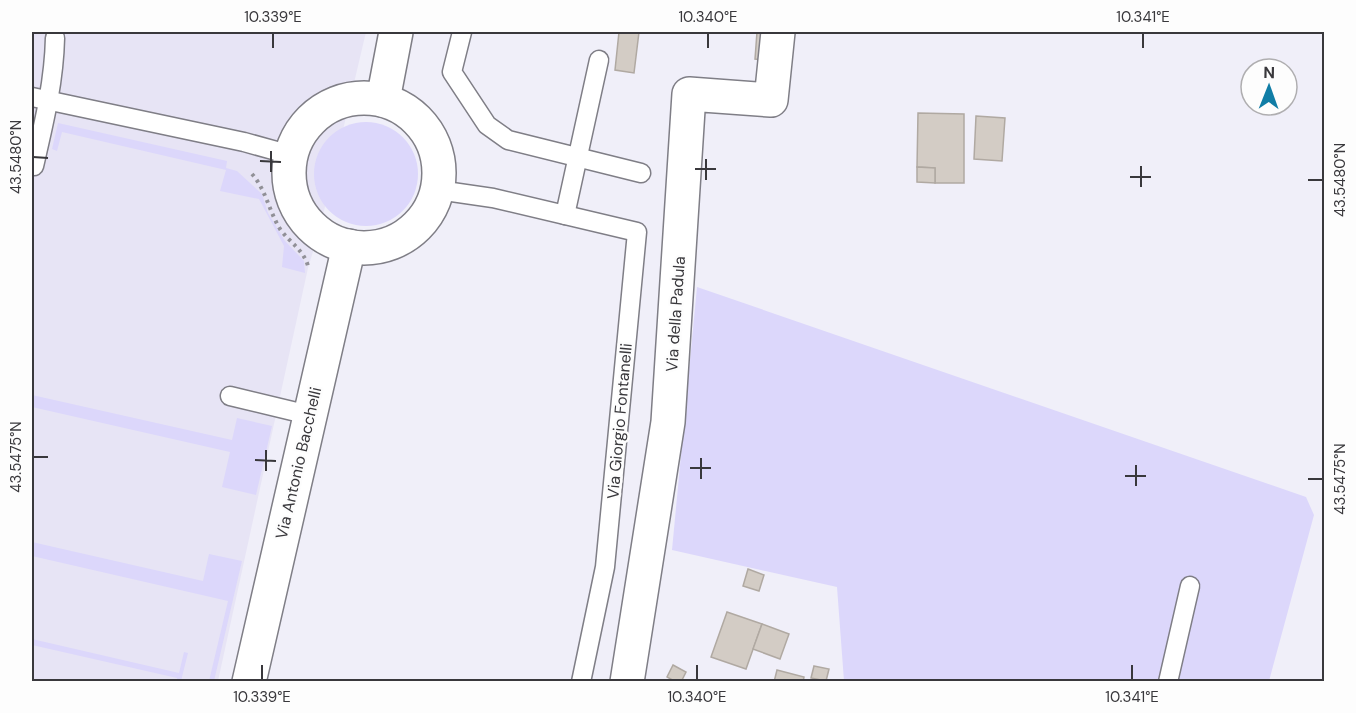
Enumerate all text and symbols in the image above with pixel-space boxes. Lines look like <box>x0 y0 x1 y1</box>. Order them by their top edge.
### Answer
text: 10.339°E <box>244 7 302 27</box>
text: 10.340°E <box>678 7 738 27</box>
text: 10.341°E <box>1116 7 1170 27</box>
north arrow <box>1239 57 1299 117</box>
text: N <box>1263 62 1275 83</box>
text: 43.5480°N <box>6 120 26 194</box>
text: 43.5480°N <box>1330 143 1350 217</box>
street label: Via della Padula <box>661 256 690 373</box>
street label: Via Giorgio Fontanelli <box>602 342 637 500</box>
street label: Via Antonio Bacchelli <box>271 385 326 541</box>
text: 43.5475°N <box>6 421 26 493</box>
text: 43.5475°N <box>1330 443 1350 515</box>
text: 10.339°E <box>233 687 291 707</box>
text: 10.340°E <box>667 687 727 707</box>
text: 10.341°E <box>1105 687 1159 707</box>

